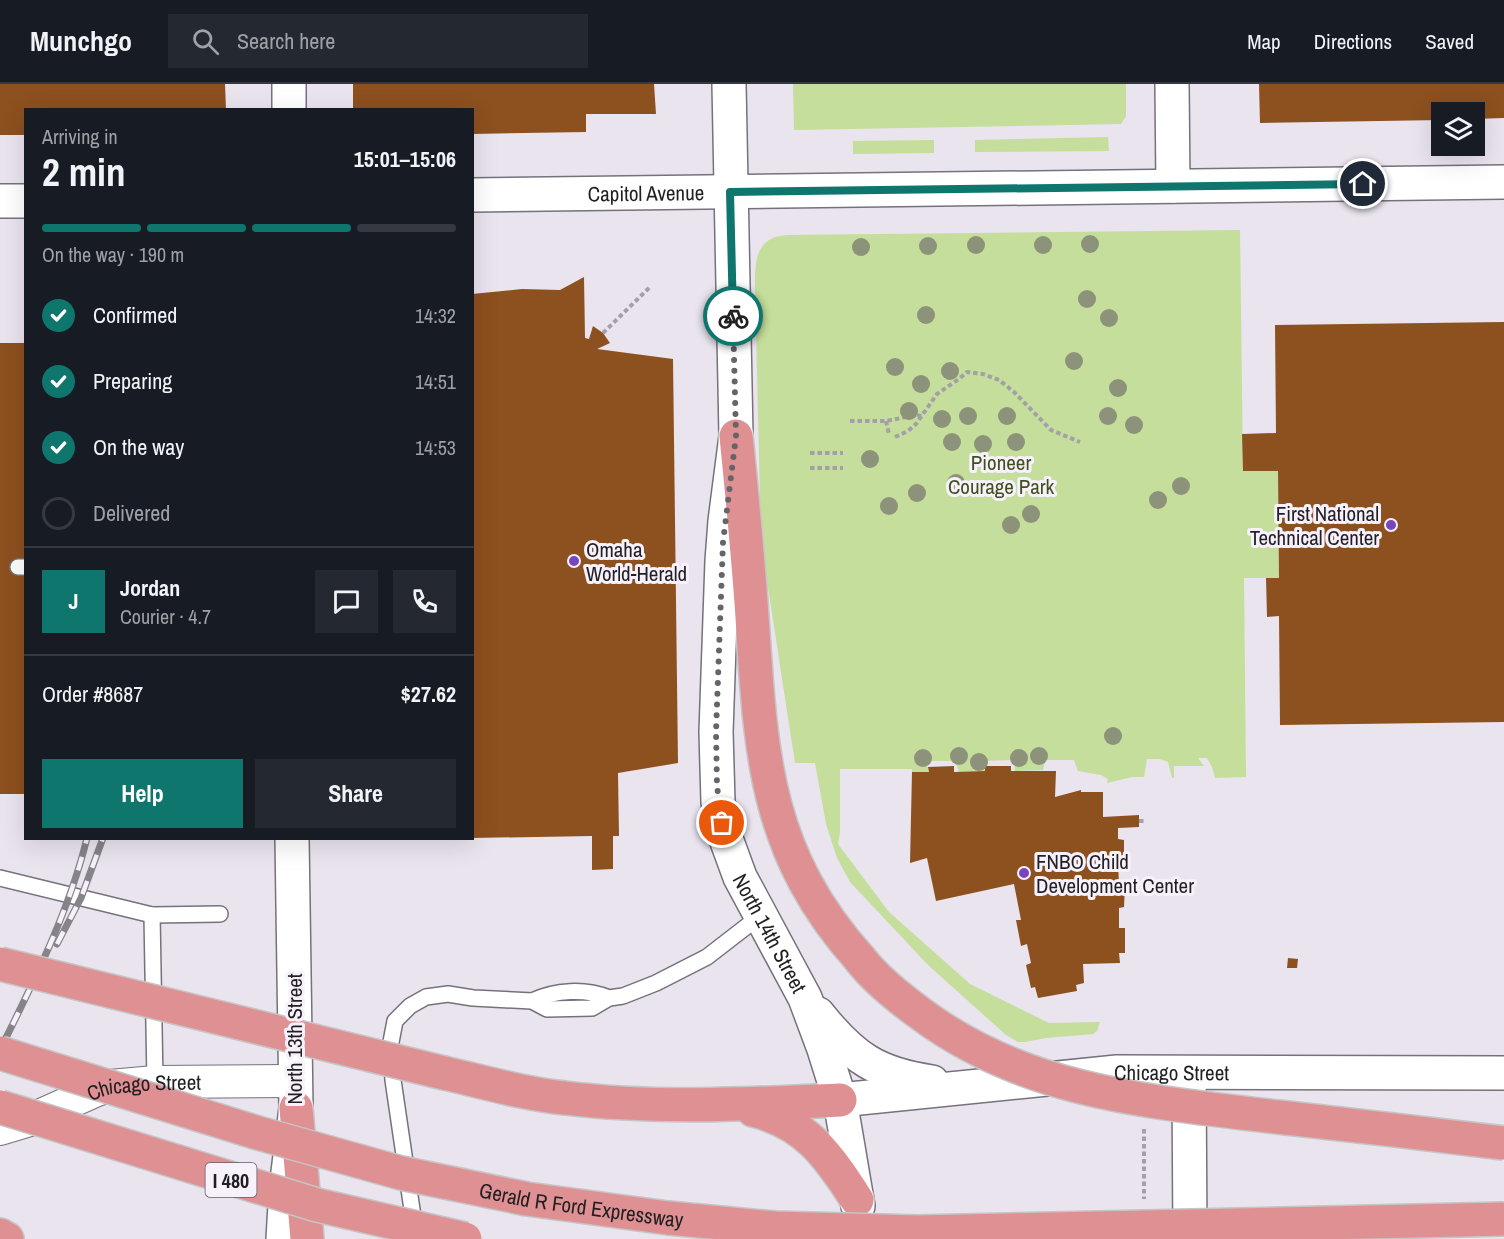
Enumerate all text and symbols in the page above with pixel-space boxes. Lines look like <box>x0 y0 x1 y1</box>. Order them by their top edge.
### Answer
search box <box>168 14 588 68</box>
text: Munchgo <box>30 22 132 60</box>
icon: search <box>189 25 222 58</box>
text: Search here <box>237 26 335 56</box>
text: Map <box>1247 27 1281 56</box>
text: Directions <box>1314 27 1392 56</box>
text: Saved <box>1425 27 1474 56</box>
map controls <box>1431 102 1485 156</box>
button: layers <box>1431 102 1485 156</box>
text: Arriving in <box>42 123 118 150</box>
text: 15:01–15:06 <box>354 144 456 174</box>
text: 2 min <box>42 146 126 198</box>
pin <box>1337 158 1388 209</box>
icon: home <box>1346 167 1379 200</box>
street label: Capitol Avenue <box>588 178 704 208</box>
text: On the way · 190 m <box>42 241 184 268</box>
courier <box>703 286 763 346</box>
icon: check <box>42 299 75 332</box>
text: Confirmed <box>93 300 177 330</box>
icon: bike <box>717 300 750 333</box>
text: 14:32 <box>415 302 456 329</box>
icon: check <box>42 365 75 398</box>
text: Preparing <box>93 366 172 396</box>
text: 14:51 <box>415 368 456 395</box>
icon: check <box>42 431 75 464</box>
text: On the way <box>93 432 184 462</box>
text: 14:53 <box>415 434 456 461</box>
park label: Pioneer Courage Park <box>948 448 1055 501</box>
text: Delivered <box>93 498 170 528</box>
place label: First National Technical Center <box>1250 499 1379 552</box>
marker: First National Technical Center <box>1384 518 1398 532</box>
place label: Omaha World-Herald <box>586 535 687 588</box>
marker: Omaha World-Herald <box>567 554 581 568</box>
button: chat <box>315 570 378 633</box>
button: phone <box>393 570 456 633</box>
text: Jordan <box>120 573 180 603</box>
text: J <box>68 586 79 616</box>
text: Courier · 4.7 <box>120 603 211 630</box>
text: Order #8687 <box>42 679 143 709</box>
text: $27.62 <box>401 679 456 709</box>
button: Help <box>42 759 243 828</box>
button: Share <box>255 759 456 828</box>
pin <box>696 797 747 848</box>
icon: bag <box>705 806 738 839</box>
place label: FNBO Child Development Center <box>1036 847 1194 900</box>
marker: FNBO Child Development Center <box>1017 866 1031 880</box>
street label: North 14th Street <box>726 868 814 998</box>
street label: North 13th Street <box>280 973 309 1105</box>
street label: Chicago Street <box>1114 1057 1229 1087</box>
street label: Chicago Street <box>82 1067 201 1107</box>
road number: I 480 <box>206 1163 256 1197</box>
street label: Gerald R Ford Expressway <box>477 1175 685 1234</box>

